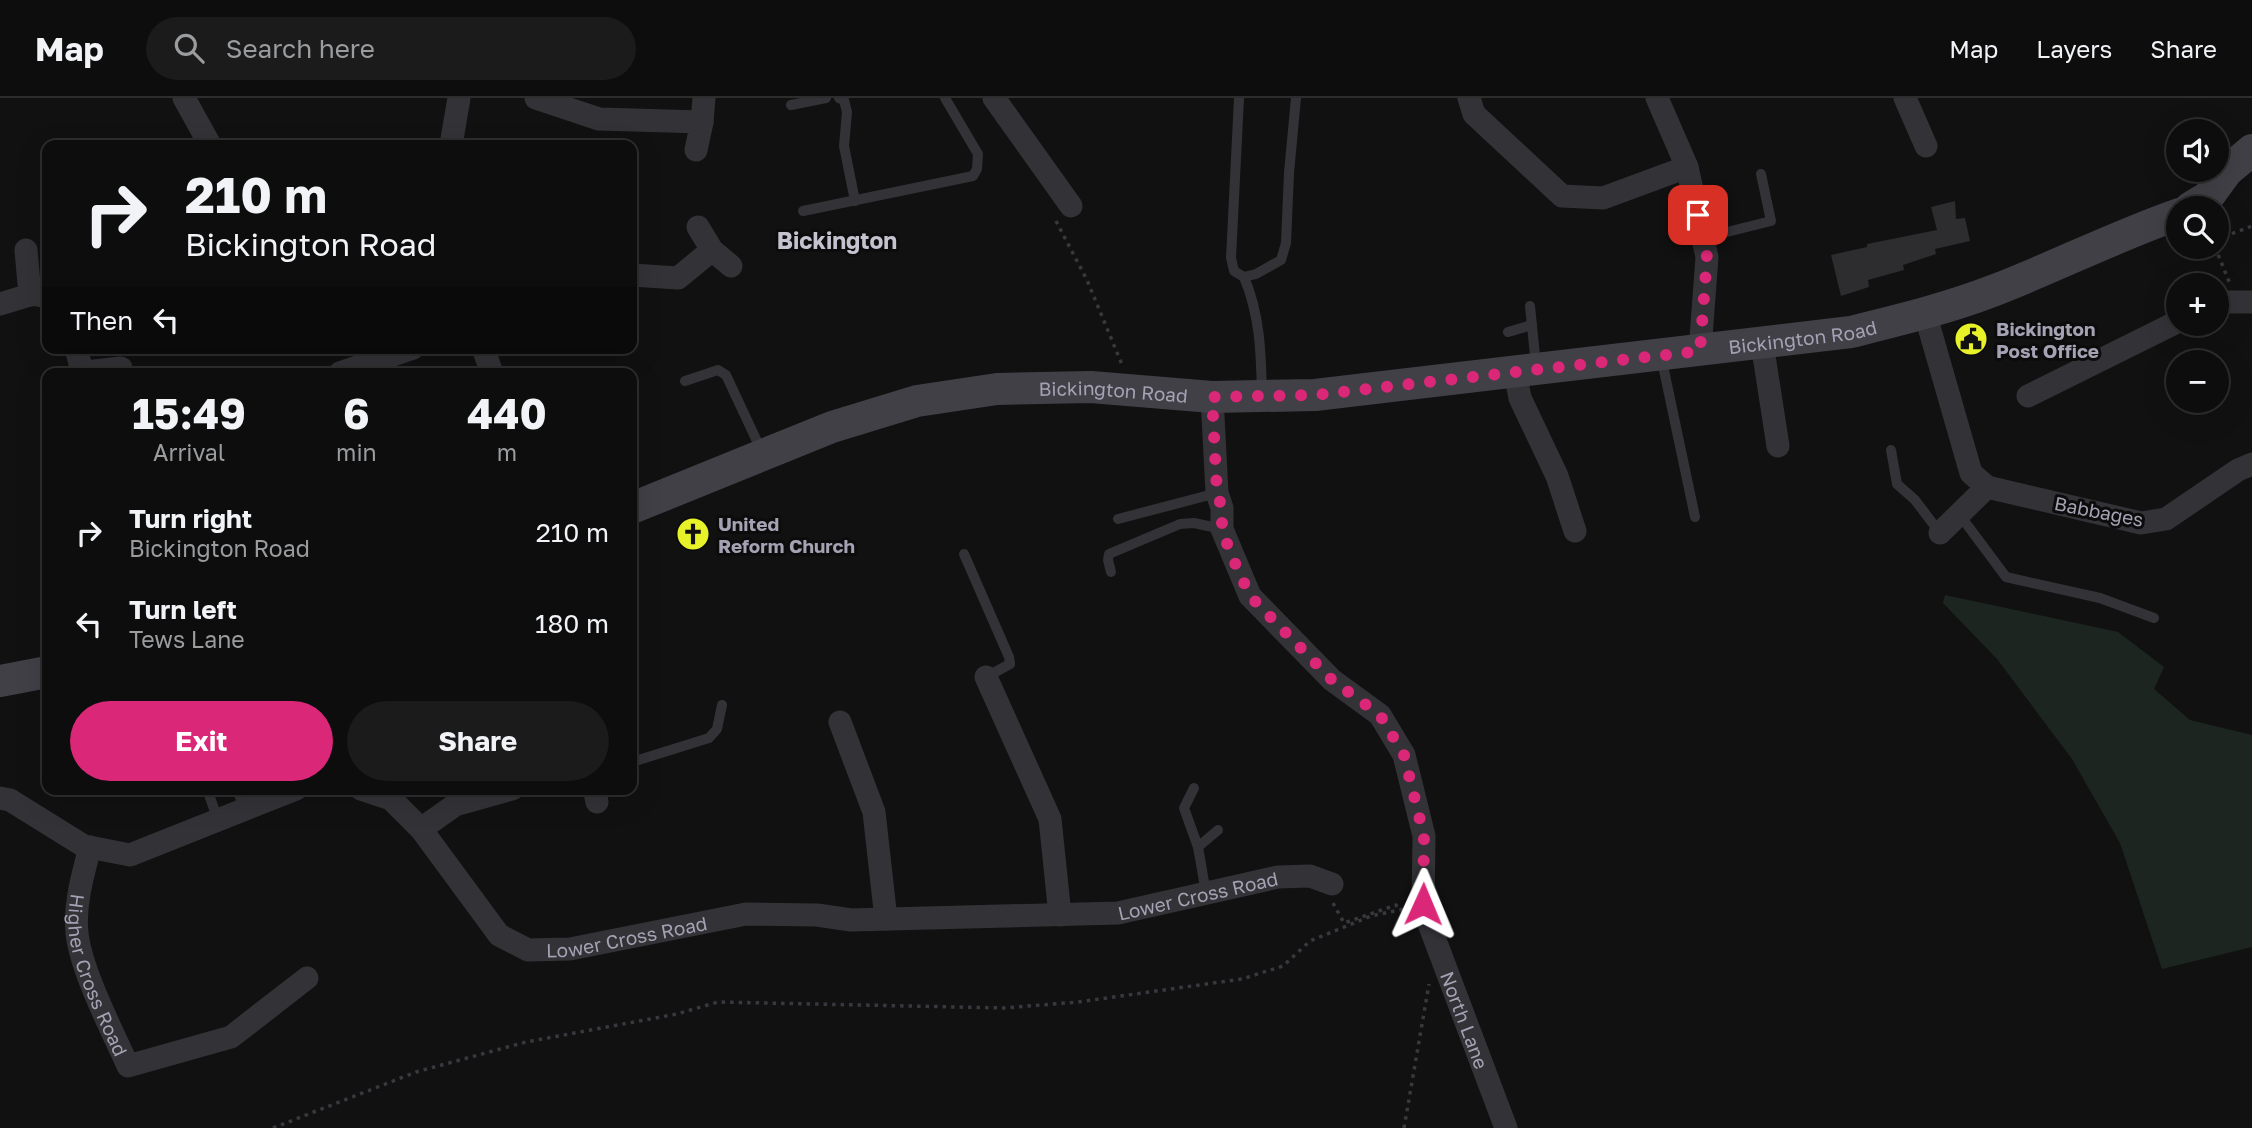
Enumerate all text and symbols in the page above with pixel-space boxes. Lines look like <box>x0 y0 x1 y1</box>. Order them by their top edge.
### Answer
search box <box>146 17 636 80</box>
text: Map <box>35 29 104 68</box>
icon: search <box>170 29 208 67</box>
text: Search here <box>226 33 375 64</box>
text: Map <box>1949 34 1998 63</box>
text: Layers <box>2036 34 2112 63</box>
text: Share <box>2150 34 2217 63</box>
map controls <box>2166 119 2229 413</box>
button: sound <box>2166 119 2229 182</box>
text: 210 m <box>185 165 327 224</box>
icon: right <box>70 168 161 259</box>
pin <box>1668 185 1728 245</box>
icon: arrive <box>1679 196 1717 234</box>
button: search <box>2166 196 2229 259</box>
text: Bickington Road <box>185 225 437 263</box>
district label: Bickington <box>777 226 897 254</box>
button: + <box>2166 273 2229 336</box>
icon: left <box>147 301 185 339</box>
text: Then <box>70 305 133 336</box>
street label: Bickington Road <box>1727 315 1879 358</box>
place label: Bickington Post Office <box>1996 317 2099 362</box>
public building icon: Bickington Post Office <box>1952 320 1990 358</box>
button: − <box>2166 350 2229 413</box>
street label: Bickington Road <box>1038 375 1189 406</box>
text: 15:49 <box>132 388 246 438</box>
text: 6 <box>343 388 370 438</box>
text: 440 <box>467 388 547 438</box>
text: Arrival <box>153 438 225 466</box>
text: min <box>336 438 377 466</box>
text: m <box>497 438 517 466</box>
street label: Babbages <box>2052 491 2146 531</box>
text: Turn right <box>129 503 252 534</box>
place label: United Reform Church <box>718 512 855 557</box>
icon: right <box>70 514 108 552</box>
church icon: United Reform Church <box>674 515 712 553</box>
text: 210 m <box>536 517 609 548</box>
text: Bickington Road <box>129 534 310 562</box>
text: Turn left <box>129 594 237 625</box>
icon: left <box>70 605 108 643</box>
text: 180 m <box>535 608 609 639</box>
text: Tews Lane <box>129 625 245 653</box>
button: Exit <box>70 701 333 781</box>
button: Share <box>347 701 609 781</box>
street label: Lower Cross Road <box>1116 866 1280 924</box>
position arrow <box>1386 867 1460 941</box>
street label: Higher Cross Road <box>65 893 133 1059</box>
street label: Lower Cross Road <box>546 911 709 961</box>
street label: North Lane <box>1436 968 1494 1072</box>

